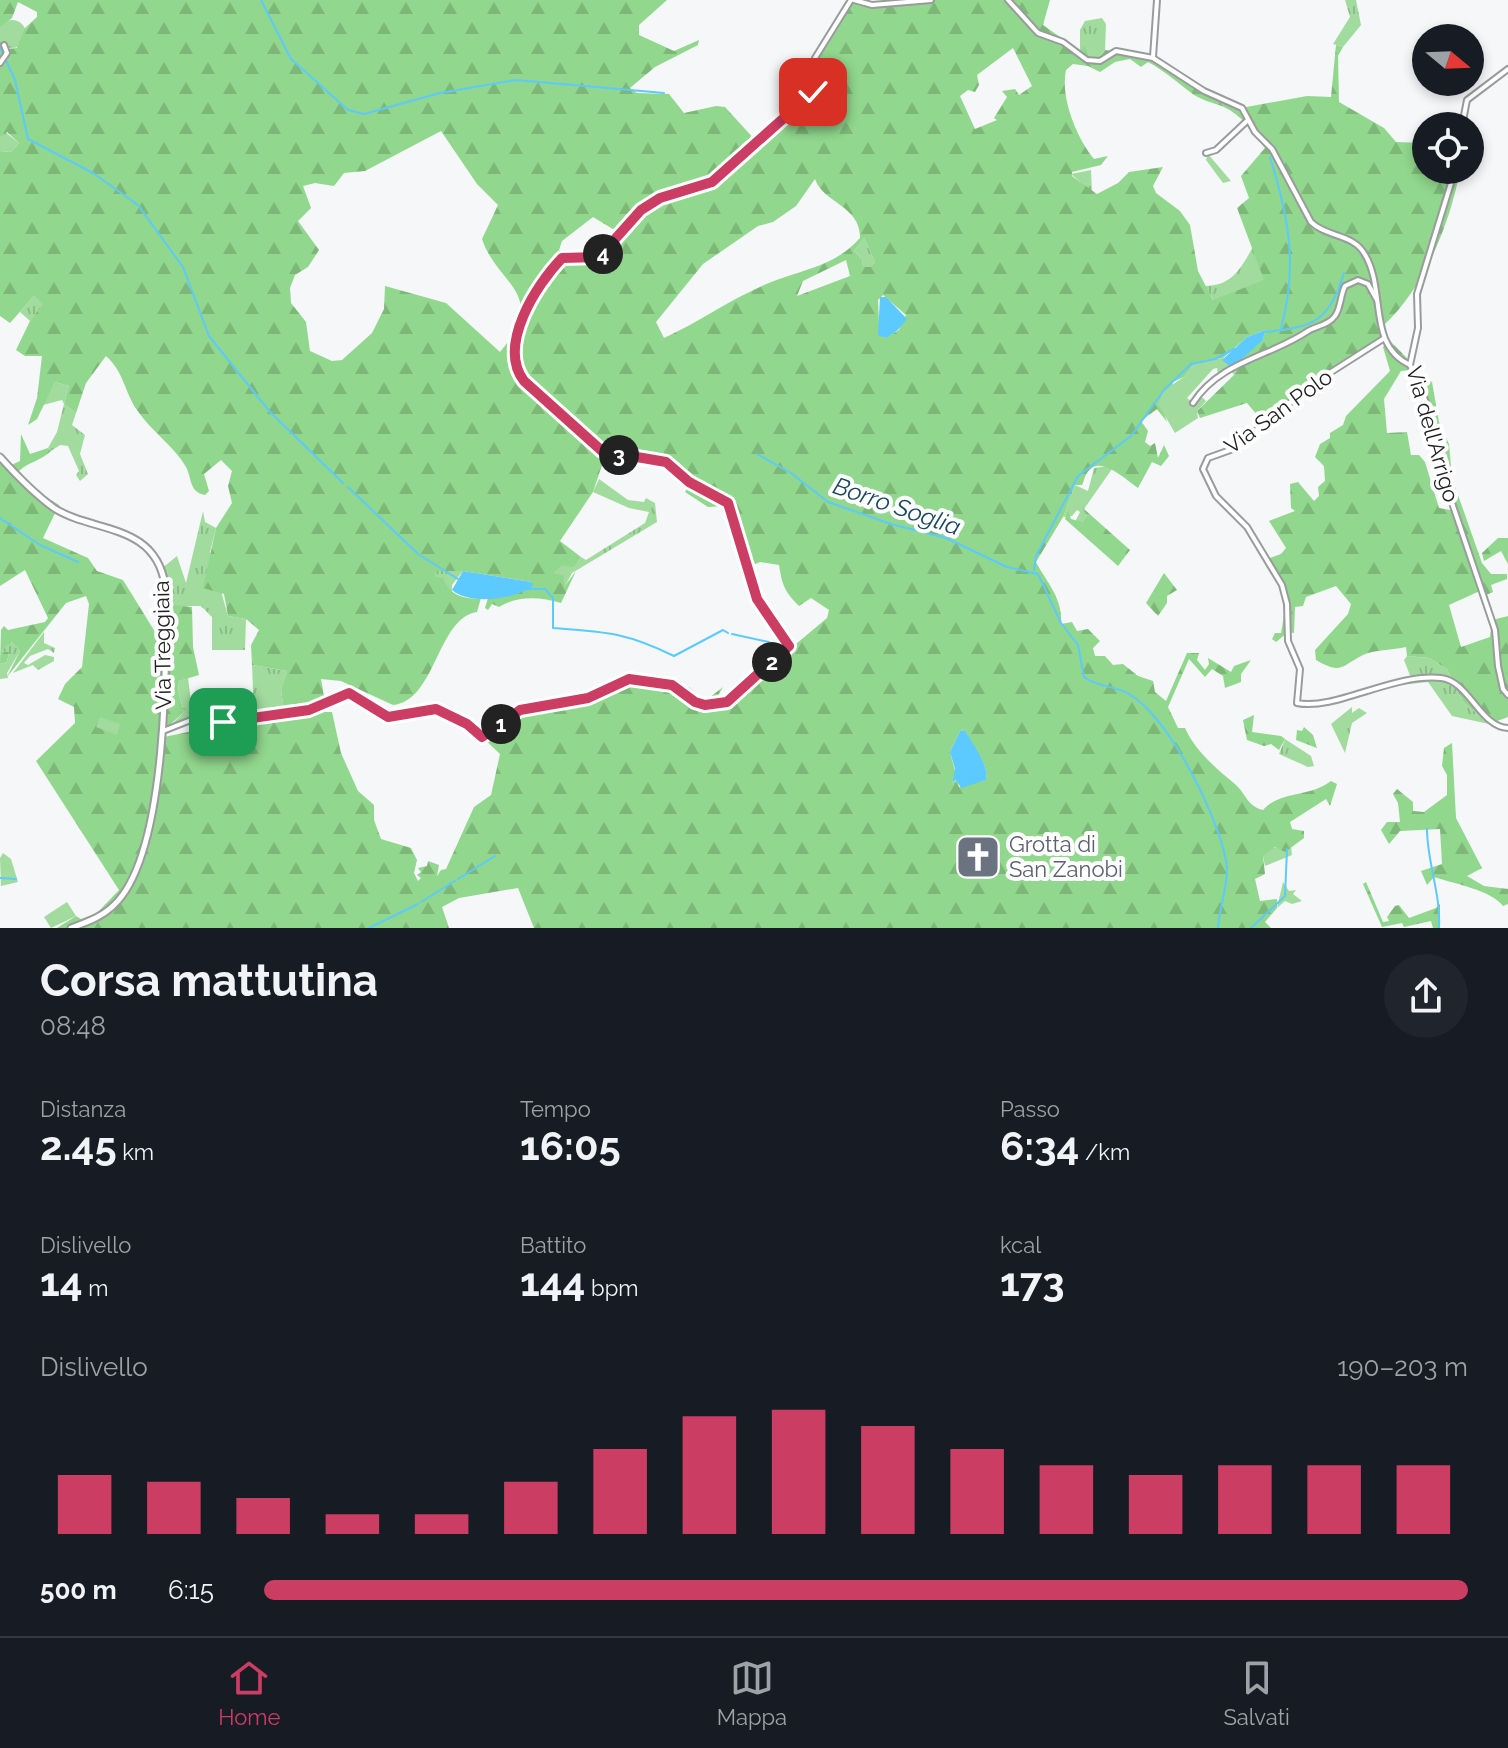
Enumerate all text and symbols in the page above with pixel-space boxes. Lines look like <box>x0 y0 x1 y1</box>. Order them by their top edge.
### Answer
north arrow <box>1412 24 1484 96</box>
map controls <box>1412 24 1484 184</box>
pin <box>779 58 847 126</box>
icon: check <box>791 70 835 114</box>
button: locate <box>1412 112 1484 184</box>
pin: 4 <box>583 234 623 274</box>
text: 4 <box>597 241 609 267</box>
street label: Via San Polo <box>1219 363 1337 459</box>
street label: Via dell'Arrigo <box>1401 363 1465 505</box>
pin: 3 <box>599 435 639 475</box>
text: 3 <box>613 442 625 468</box>
water label: Borro Soglia <box>830 471 964 541</box>
street label: Via Treggiaia <box>148 580 176 710</box>
pin: 2 <box>752 642 792 682</box>
text: 2 <box>766 649 778 675</box>
pin <box>189 688 257 756</box>
icon: arrive <box>201 700 245 744</box>
pin: 1 <box>481 704 521 744</box>
text: 1 <box>496 711 506 737</box>
place label: Grotta di San Zanobi <box>1009 831 1123 882</box>
church icon: Grotta di San Zanobi <box>954 833 1002 881</box>
button: share <box>1384 954 1468 1038</box>
text: Corsa mattutina <box>40 955 378 1006</box>
text: 08:48 <box>40 1011 106 1041</box>
text: Distanza <box>40 1096 126 1122</box>
text: Tempo <box>520 1096 591 1122</box>
text: Passo <box>1000 1096 1060 1122</box>
text: 2.45 <box>40 1122 117 1169</box>
text: 16:05 <box>520 1122 621 1169</box>
text: 6:34 <box>1000 1122 1079 1169</box>
text: km <box>117 1139 154 1165</box>
text: /km <box>1079 1139 1130 1165</box>
text: Dislivello <box>40 1232 131 1258</box>
text: Battito <box>520 1232 586 1258</box>
text: kcal <box>1000 1232 1041 1258</box>
text: 14 <box>40 1258 83 1305</box>
text: 144 <box>520 1258 585 1305</box>
text: 173 <box>1000 1258 1065 1305</box>
text: m <box>83 1275 108 1301</box>
text: bpm <box>585 1275 638 1301</box>
text: Dislivello <box>40 1352 148 1382</box>
text: 190–203 m <box>1337 1352 1468 1382</box>
text: 500 m <box>40 1575 117 1605</box>
text: 6:15 <box>168 1575 214 1605</box>
tab: Home <box>218 1656 280 1730</box>
tab: Mappa <box>717 1656 787 1730</box>
tab: Salvati <box>1223 1656 1290 1730</box>

